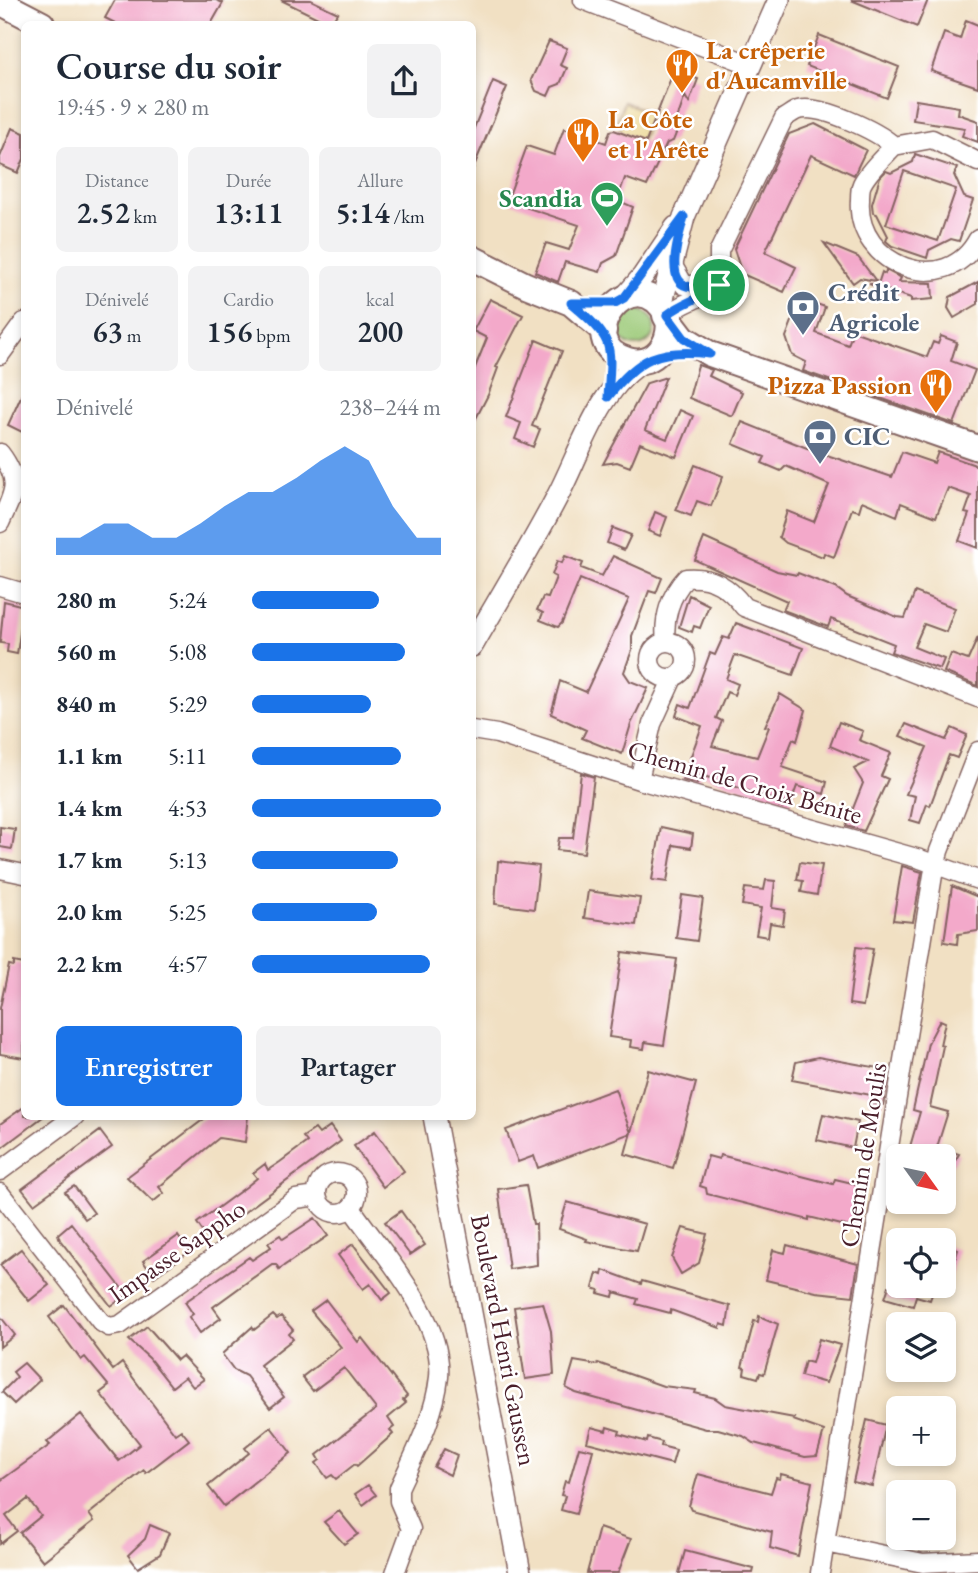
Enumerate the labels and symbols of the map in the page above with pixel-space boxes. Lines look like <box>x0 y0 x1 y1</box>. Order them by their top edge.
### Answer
place label: La crêperie d'Aucamville <box>706 33 847 97</box>
restaurant icon: La crêperie d'Aucamville <box>663 46 701 95</box>
place label: La Côte et l'Arête <box>608 102 709 166</box>
restaurant icon: La Côte et l'Arête <box>564 115 602 164</box>
sports icon: Scandia <box>588 179 626 228</box>
place label: Scandia <box>499 181 583 215</box>
pin <box>689 255 749 315</box>
place label: Crédit Agricole <box>827 275 919 339</box>
bank icon: Crédit Agricole <box>784 288 822 337</box>
restaurant icon: Pizza Passion <box>917 366 955 415</box>
place label: Pizza Passion <box>768 368 912 402</box>
bank icon: CIC <box>801 417 839 466</box>
place label: CIC <box>844 419 890 453</box>
street label: Chemin de Croix Bénite <box>624 732 866 832</box>
street label: Chemin de Moulis <box>832 1060 894 1250</box>
north arrow <box>886 1144 956 1214</box>
street label: Impasse Sappho <box>102 1191 252 1311</box>
street label: Boulevard Henri Gaussen <box>463 1211 545 1469</box>

